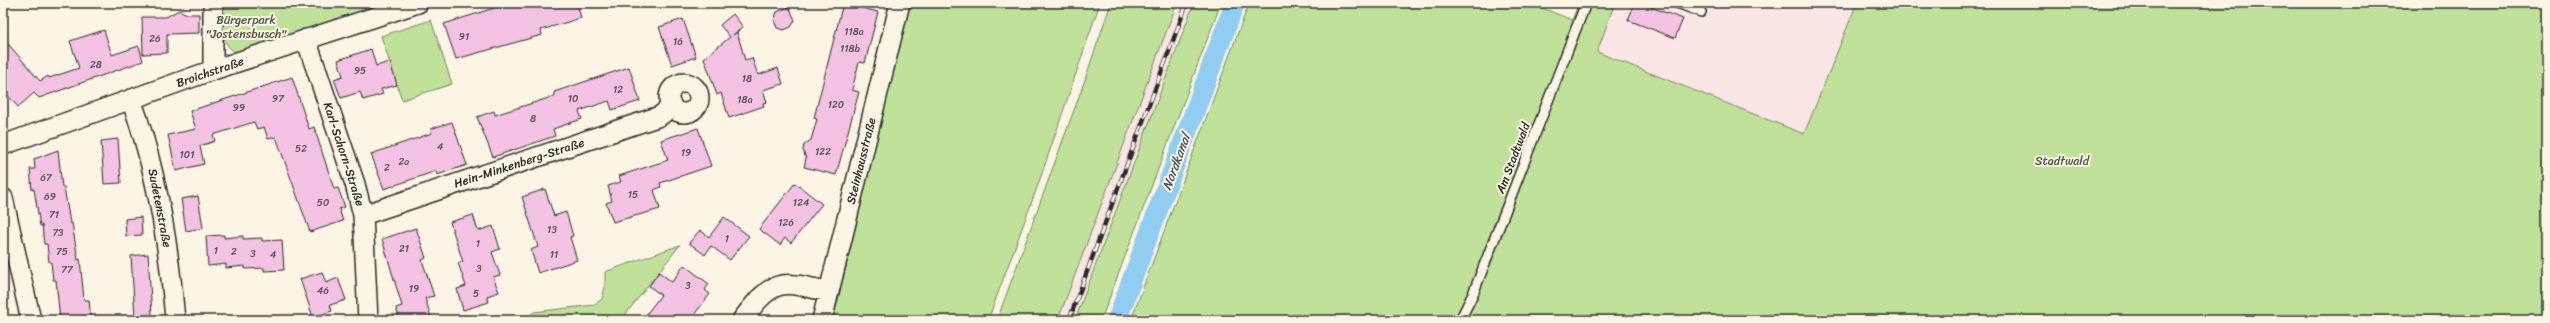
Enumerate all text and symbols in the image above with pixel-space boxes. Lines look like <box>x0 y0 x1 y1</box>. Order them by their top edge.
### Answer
park label: Bürgerpark "Jostensbusch" <box>206 9 287 45</box>
house number: 118a <box>844 23 864 41</box>
house number: 91 <box>459 28 469 46</box>
house number: 26 <box>149 30 161 48</box>
house number: 16 <box>673 33 683 51</box>
house number: 118b <box>840 40 861 58</box>
street label: Broichstraße <box>173 50 247 94</box>
house number: 28 <box>90 56 102 74</box>
house number: 95 <box>354 62 366 80</box>
house number: 18 <box>742 70 752 88</box>
house number: 12 <box>613 81 623 99</box>
house number: 97 <box>272 90 285 108</box>
house number: 10 <box>568 90 578 108</box>
house number: 18a <box>737 91 753 109</box>
house number: 120 <box>828 96 844 114</box>
house number: 99 <box>233 99 245 117</box>
street label: Karl-Schorn-Straße <box>317 99 371 209</box>
house number: 8 <box>530 110 536 128</box>
street label: Steinhausstraße <box>840 115 882 207</box>
street label: Am Stadtwald <box>1489 118 1537 198</box>
water label: Nordkanal <box>1155 128 1198 193</box>
street label: Hein-Minkenberg-Straße <box>451 131 587 195</box>
house number: 4 <box>437 138 443 156</box>
house number: 52 <box>295 140 307 158</box>
house number: 122 <box>815 143 831 161</box>
house number: 19 <box>681 144 691 162</box>
house number: 101 <box>180 146 194 164</box>
park label: Stadtwald <box>2035 150 2090 172</box>
house number: 2a <box>399 153 409 171</box>
house number: 2 <box>384 159 390 177</box>
street label: Sudetenstraße <box>142 167 178 249</box>
house number: 67 <box>40 169 53 187</box>
house number: 15 <box>628 186 638 204</box>
house number: 69 <box>44 188 56 206</box>
house number: 50 <box>317 194 329 212</box>
house number: 124 <box>793 194 809 212</box>
house number: 71 <box>49 206 59 224</box>
house number: 126 <box>778 214 794 232</box>
house number: 13 <box>547 221 557 239</box>
house number: 73 <box>52 224 64 242</box>
house number: 1 <box>725 230 729 248</box>
house number: 1 <box>476 235 480 253</box>
house number: 21 <box>399 240 409 258</box>
house number: 1 <box>214 242 218 260</box>
house number: 75 <box>56 243 68 261</box>
house number: 2 <box>231 243 237 261</box>
house number: 3 <box>250 245 256 263</box>
house number: 4 <box>270 246 276 264</box>
house number: 11 <box>550 246 558 264</box>
house number: 3 <box>476 260 482 278</box>
house number: 77 <box>61 261 74 279</box>
house number: 3 <box>685 277 691 295</box>
house number: 19 <box>409 280 419 298</box>
house number: 46 <box>317 282 329 300</box>
house number: 5 <box>473 285 479 303</box>

